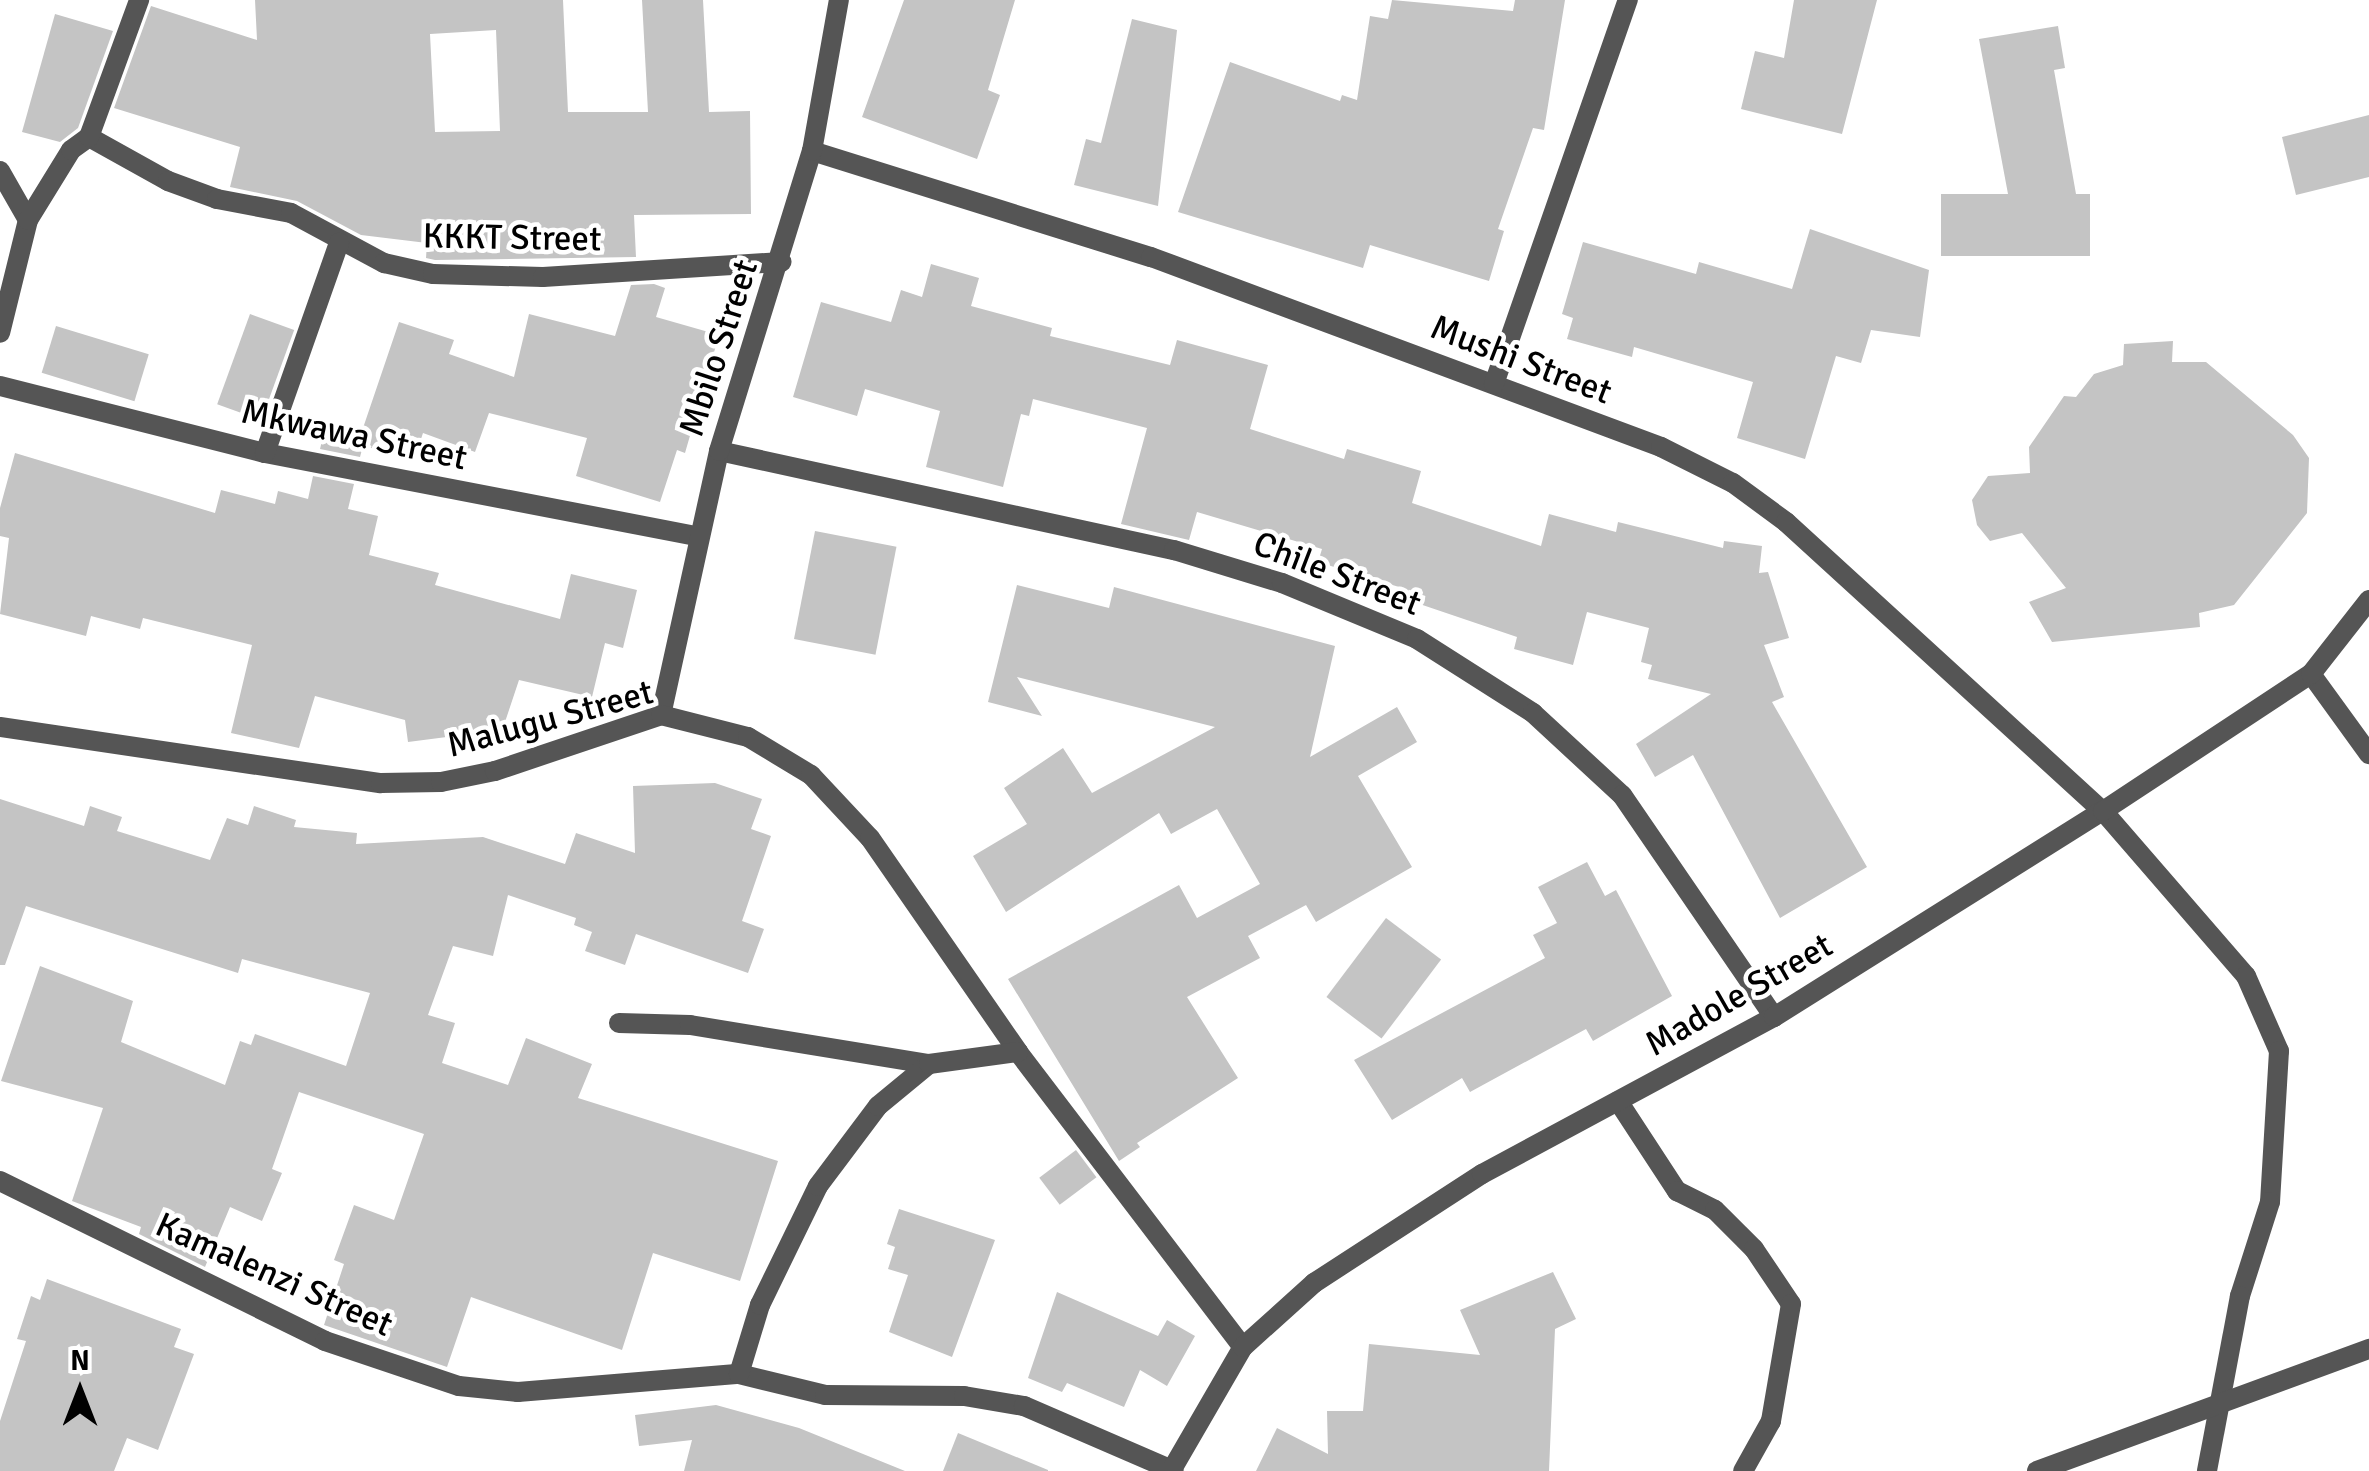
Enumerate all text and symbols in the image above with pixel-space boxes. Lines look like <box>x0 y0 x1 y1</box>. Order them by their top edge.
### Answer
street label: KKKT Street <box>422 215 602 261</box>
street label: Mbilo Street <box>671 254 767 442</box>
street label: Mushi Street <box>1425 306 1617 414</box>
street label: Mkwawa Street <box>237 391 471 479</box>
street label: Chile Street <box>1247 523 1427 625</box>
street label: Malugu Street <box>442 671 658 767</box>
street label: Madole Street <box>1638 925 1840 1065</box>
street label: Kamalenzi Street <box>149 1204 399 1346</box>
north arrow <box>30 1341 130 1441</box>
text: N <box>70 1344 90 1378</box>

